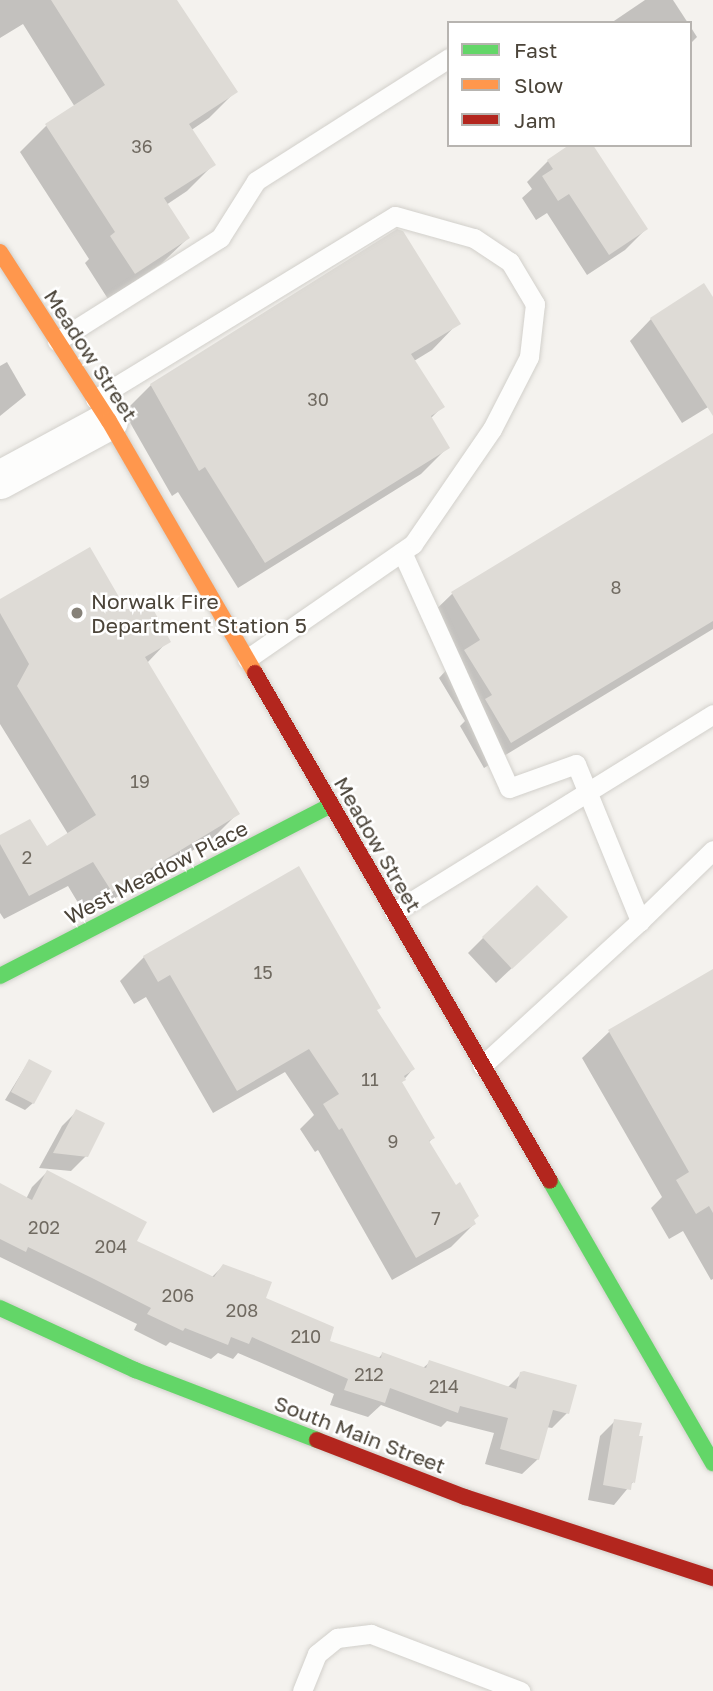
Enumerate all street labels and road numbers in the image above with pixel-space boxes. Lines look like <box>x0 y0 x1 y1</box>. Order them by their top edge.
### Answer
street label: Meadow Street <box>39 284 143 426</box>
street label: Meadow Street <box>329 772 427 916</box>
street label: West Meadow Place <box>60 815 252 929</box>
street label: South Main Street <box>271 1390 449 1478</box>

